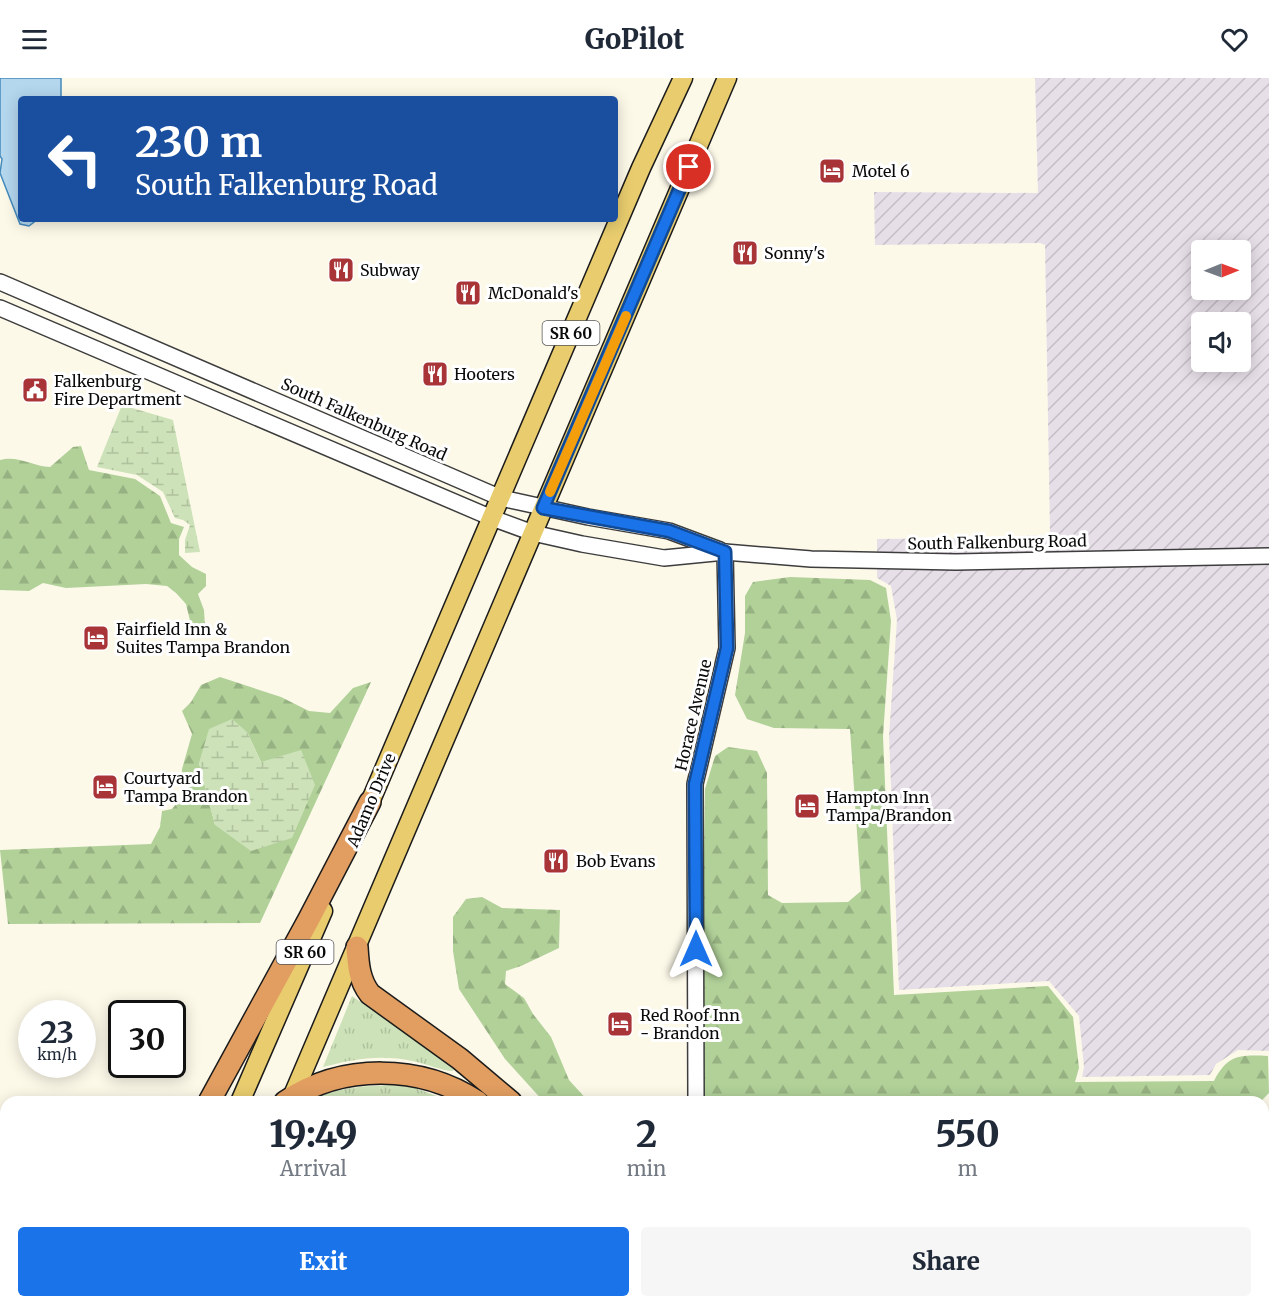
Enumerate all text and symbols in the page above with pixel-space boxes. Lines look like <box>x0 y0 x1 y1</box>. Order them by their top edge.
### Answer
text: GoPilot <box>585 22 684 56</box>
icon: menu <box>18 23 51 56</box>
icon: heart <box>1218 23 1251 56</box>
text: 230 m <box>135 116 262 168</box>
icon: left <box>36 120 114 198</box>
pin <box>663 141 714 192</box>
icon: arrive <box>672 150 705 183</box>
hotel icon: Motel 6 <box>817 156 847 186</box>
place label: Motel 6 <box>852 161 910 181</box>
text: South Falkenburg Road <box>135 168 438 202</box>
restaurant icon: Sonny's <box>730 238 760 268</box>
north arrow <box>1191 240 1251 300</box>
map controls <box>1191 240 1251 372</box>
place label: Sonny's <box>764 243 825 263</box>
restaurant icon: Subway <box>326 255 356 285</box>
place label: Subway <box>360 260 420 280</box>
restaurant icon: McDonald's <box>453 278 483 308</box>
place label: McDonald's <box>488 283 578 303</box>
button: sound <box>1191 312 1251 372</box>
road number: SR 60 <box>542 321 600 345</box>
restaurant icon: Hooters <box>420 359 450 389</box>
place label: Hooters <box>454 364 515 384</box>
place label: Falkenburg Fire Department <box>54 371 182 409</box>
street label: South Falkenburg Road <box>278 373 450 465</box>
public building icon: Falkenburg Fire Department <box>20 375 50 405</box>
street label: South Falkenburg Road <box>907 530 1087 554</box>
place label: Fairfield Inn & Suites Tampa Brandon <box>116 619 291 657</box>
hotel icon: Fairfield Inn & Suites Tampa Brandon <box>81 623 111 653</box>
street label: Horace Avenue <box>670 657 716 773</box>
street label: Adamo Drive <box>342 750 400 851</box>
place label: Courtyard Tampa Brandon <box>124 768 248 806</box>
hotel icon: Courtyard Tampa Brandon <box>90 772 120 802</box>
place label: Hampton Inn Tampa/Brandon <box>826 787 952 825</box>
hotel icon: Hampton Inn Tampa/Brandon <box>792 791 822 821</box>
restaurant icon: Bob Evans <box>541 846 571 876</box>
place label: Bob Evans <box>576 851 656 871</box>
position arrow <box>664 917 728 981</box>
road number: SR 60 <box>276 940 334 964</box>
speed limit sign: 30 <box>108 1000 186 1078</box>
place label: Red Roof Inn - Brandon <box>640 1005 740 1043</box>
hotel icon: Red Roof Inn - Brandon <box>605 1009 635 1039</box>
text: 23 <box>40 1013 74 1051</box>
text: km/h <box>37 1045 77 1064</box>
text: 19:49 <box>269 1112 358 1157</box>
text: 2 <box>636 1112 657 1157</box>
text: 550 <box>935 1112 1000 1157</box>
text: Arrival <box>280 1156 347 1181</box>
text: min <box>627 1156 666 1181</box>
text: m <box>958 1156 978 1181</box>
button: Exit <box>18 1227 629 1296</box>
button: Share <box>641 1227 1251 1296</box>

